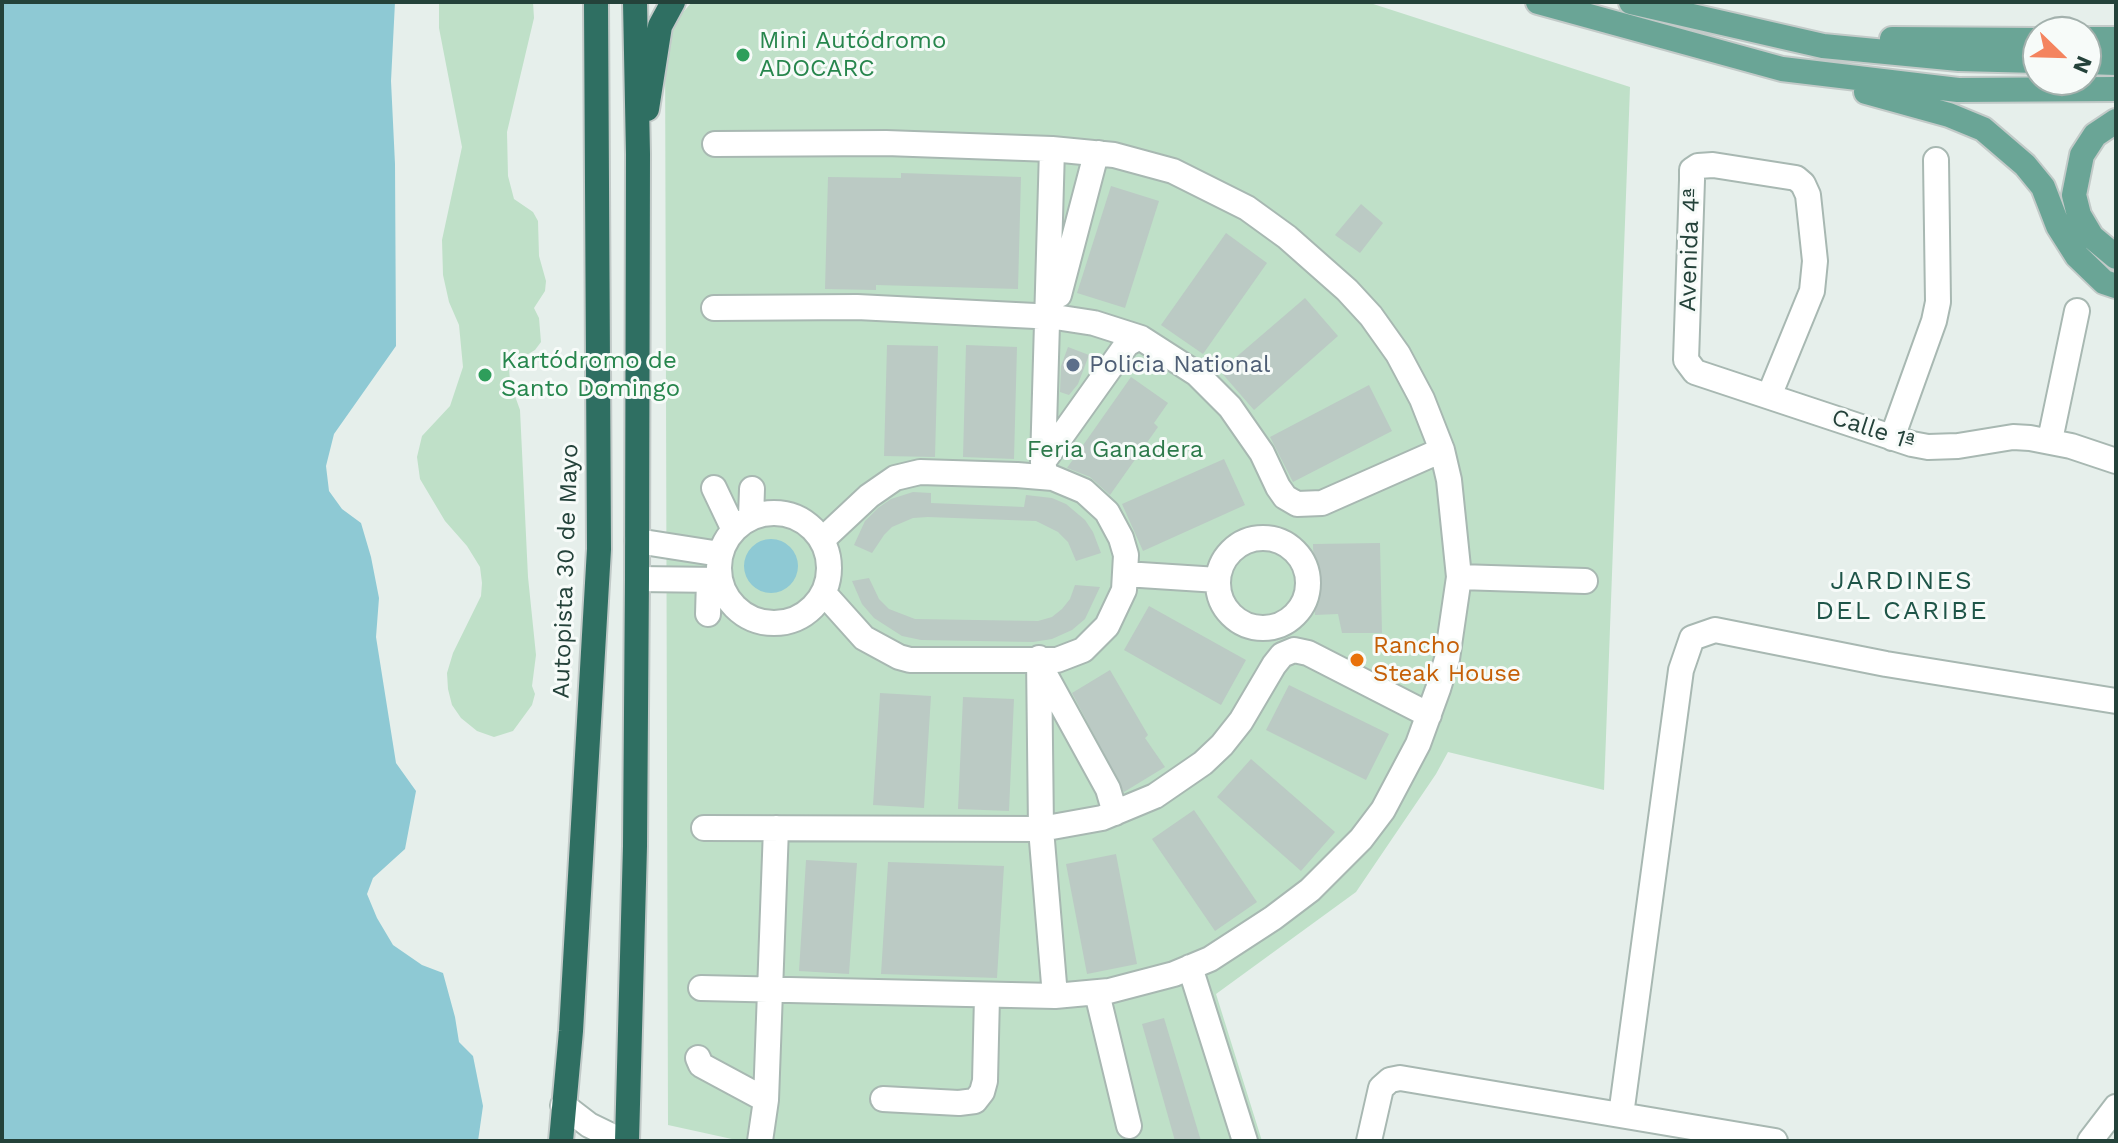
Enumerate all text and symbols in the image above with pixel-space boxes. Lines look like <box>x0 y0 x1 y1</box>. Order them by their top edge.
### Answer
north arrow <box>2022 16 2102 96</box>
place label: Mini Autódromo ADOCARC <box>759 27 946 83</box>
marker: Mini Autódromo ADOCARC <box>734 46 752 64</box>
text: N <box>2068 52 2097 77</box>
street label: Avenida 4ª <box>1673 188 1707 312</box>
place label: Kartódromo de Santo Domingo <box>501 347 680 403</box>
place label: Policia National <box>1089 351 1270 379</box>
marker: Policia National <box>1064 356 1082 374</box>
marker: Kartódromo de Santo Domingo <box>476 366 494 384</box>
street label: Calle 1ª <box>1828 403 1918 457</box>
park label: Feria Ganadera <box>1027 436 1203 464</box>
street label: Autopista 30 de Mayo <box>547 443 585 699</box>
district label: JARDINES DEL CARIBE <box>1815 565 1989 626</box>
place label: Rancho Steak House <box>1373 632 1521 688</box>
marker: Rancho Steak House <box>1348 651 1366 669</box>

